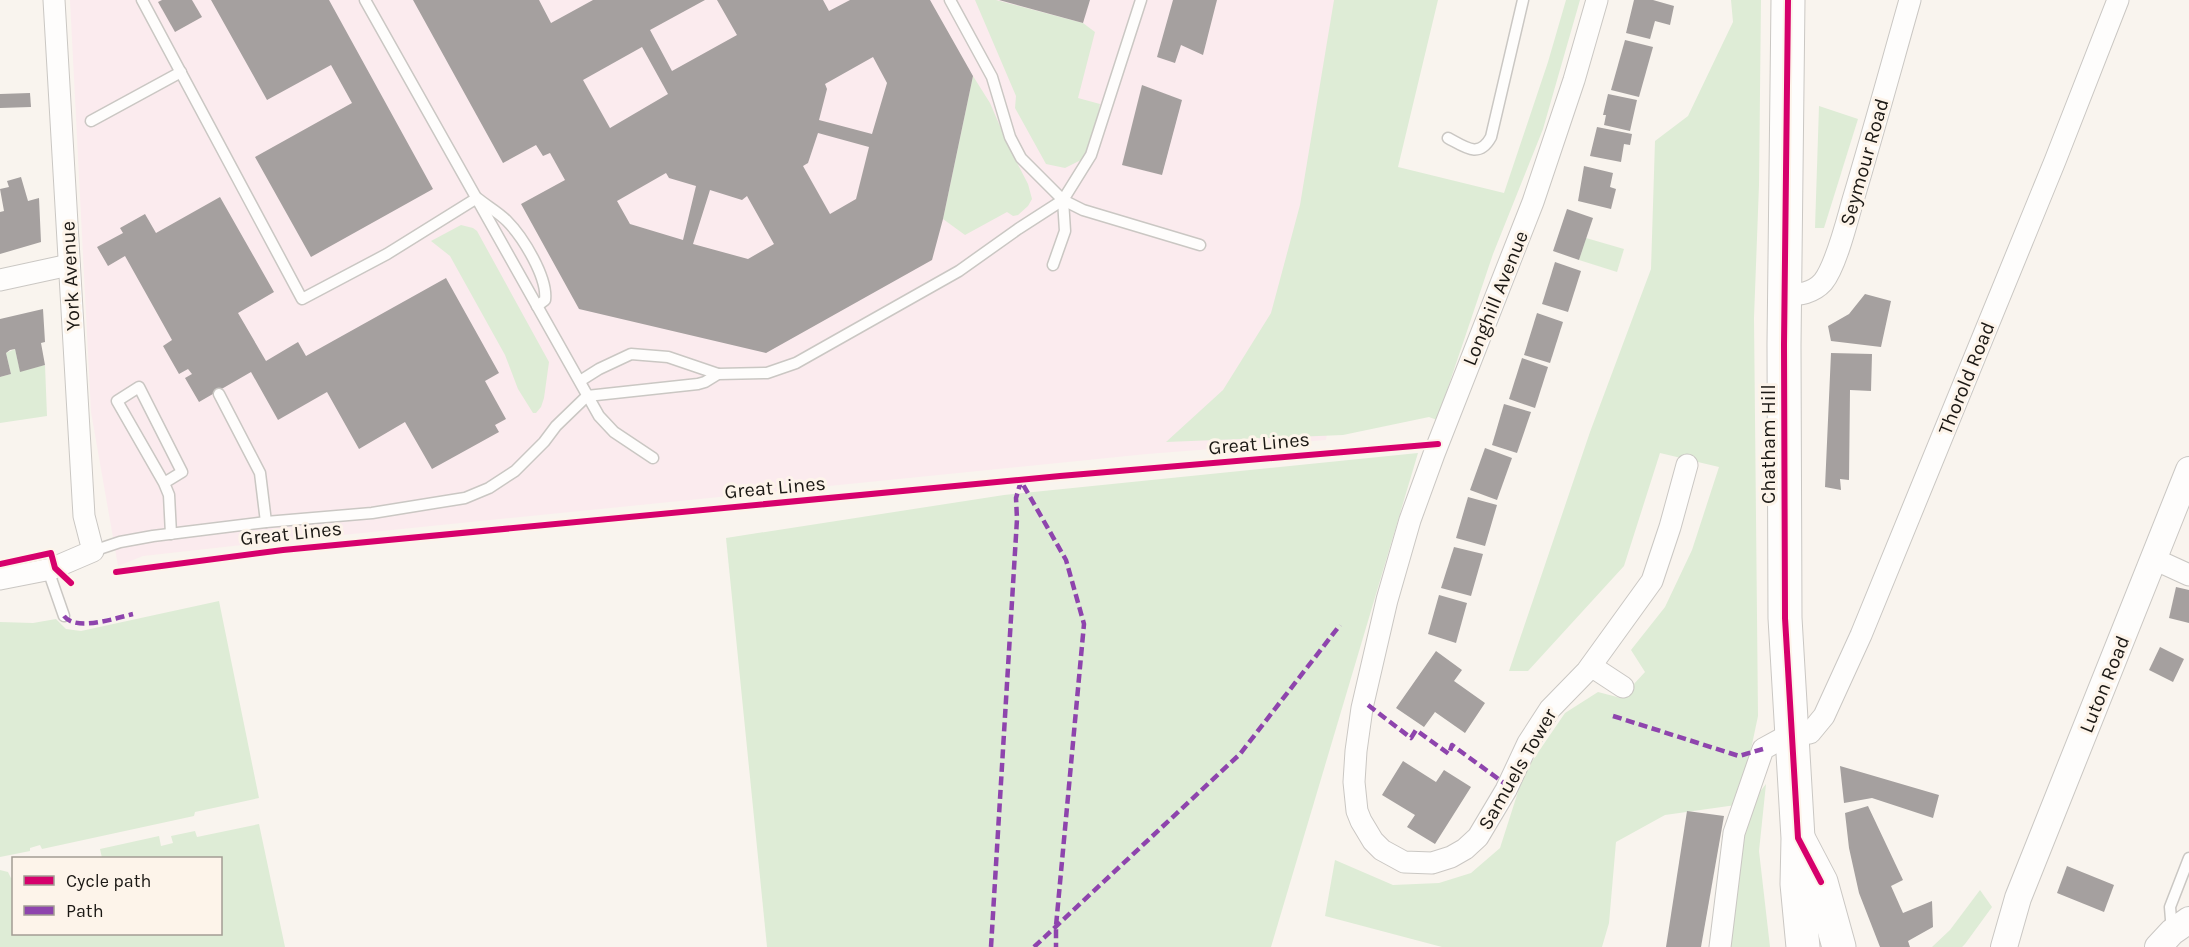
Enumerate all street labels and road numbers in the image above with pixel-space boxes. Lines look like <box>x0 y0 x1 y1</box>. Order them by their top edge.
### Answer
street label: Seymour Road <box>1835 96 1894 228</box>
street label: York Avenue <box>56 221 85 331</box>
street label: Longhill Avenue <box>1458 227 1533 369</box>
street label: Thorold Road <box>1933 319 1999 438</box>
street label: Chatham Hill <box>1757 384 1780 504</box>
street label: Great Lines <box>1207 428 1311 459</box>
street label: Great Lines <box>723 472 827 503</box>
street label: Great Lines <box>239 517 343 550</box>
street label: Luton Road <box>2075 632 2134 736</box>
street label: Samuels Tower <box>1473 704 1562 834</box>

